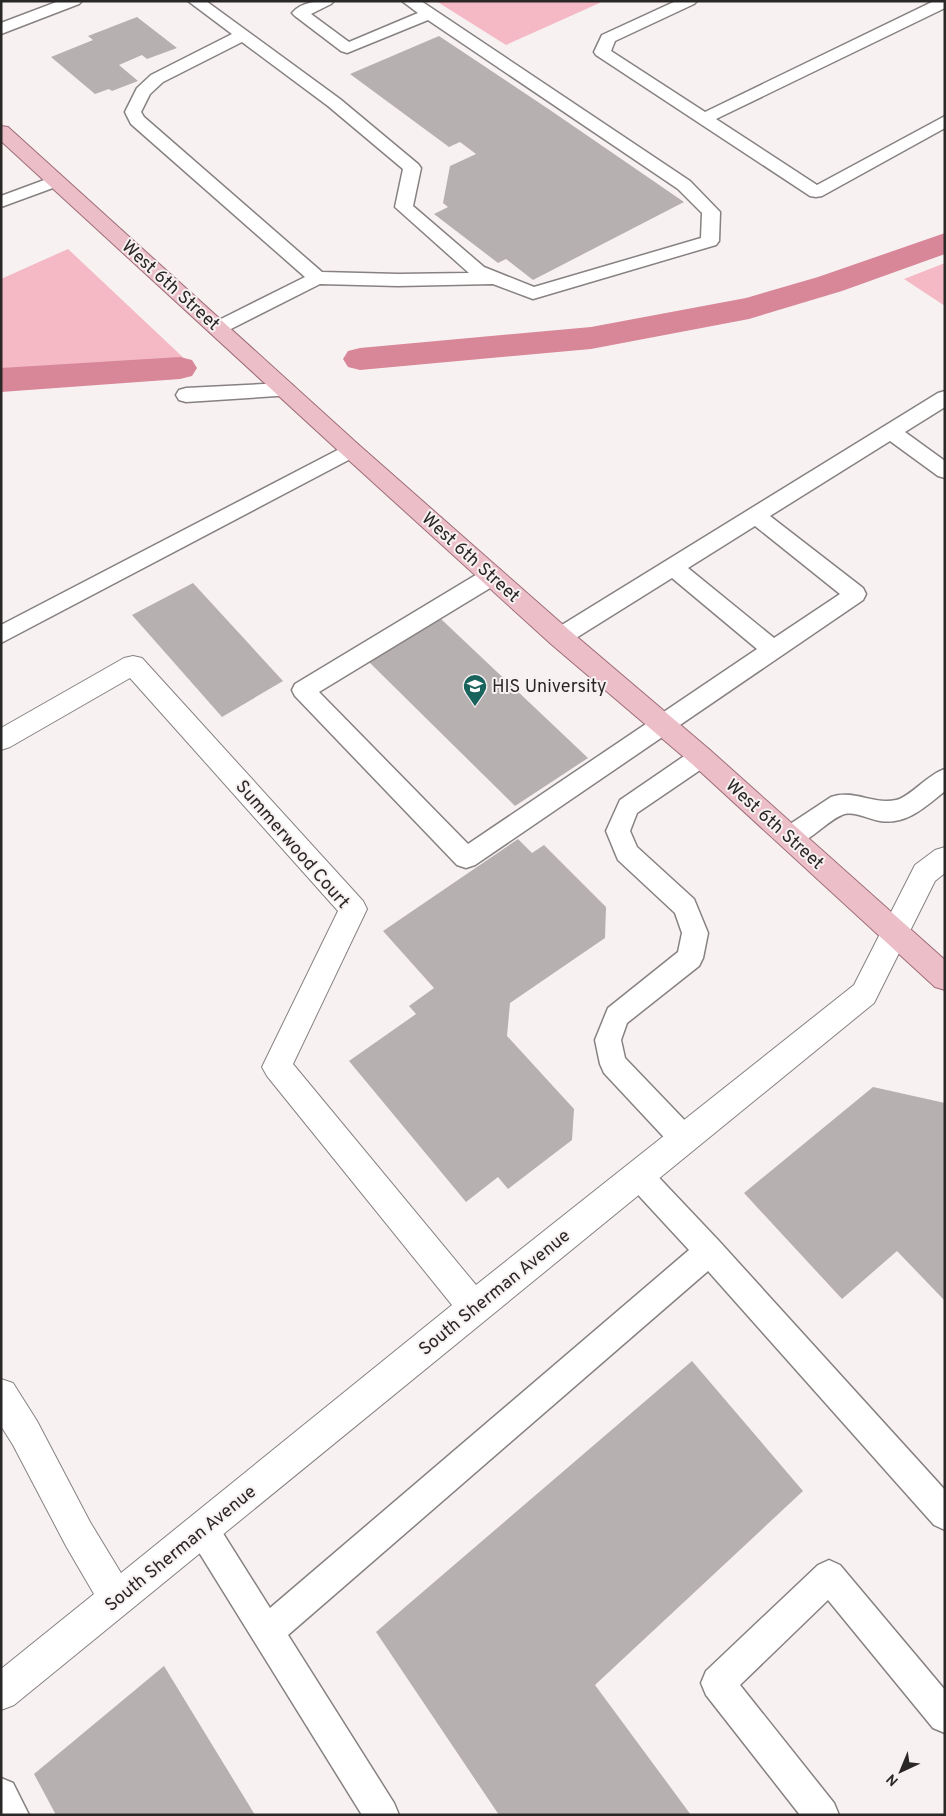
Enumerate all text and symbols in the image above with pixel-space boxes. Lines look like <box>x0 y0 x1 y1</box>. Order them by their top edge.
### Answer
street label: West 6th Street <box>116 236 224 336</box>
street label: West 6th Street <box>416 508 524 608</box>
school or university icon: HIS University <box>462 673 488 707</box>
place label: HIS University <box>492 676 607 699</box>
street label: West 6th Street <box>720 775 828 875</box>
street label: Summerwood Court <box>230 776 354 914</box>
street label: South Sherman Avenue <box>415 1225 575 1361</box>
street label: South Sherman Avenue <box>101 1481 261 1617</box>
north arrow <box>876 1746 926 1796</box>
text: N <box>883 1770 903 1789</box>

